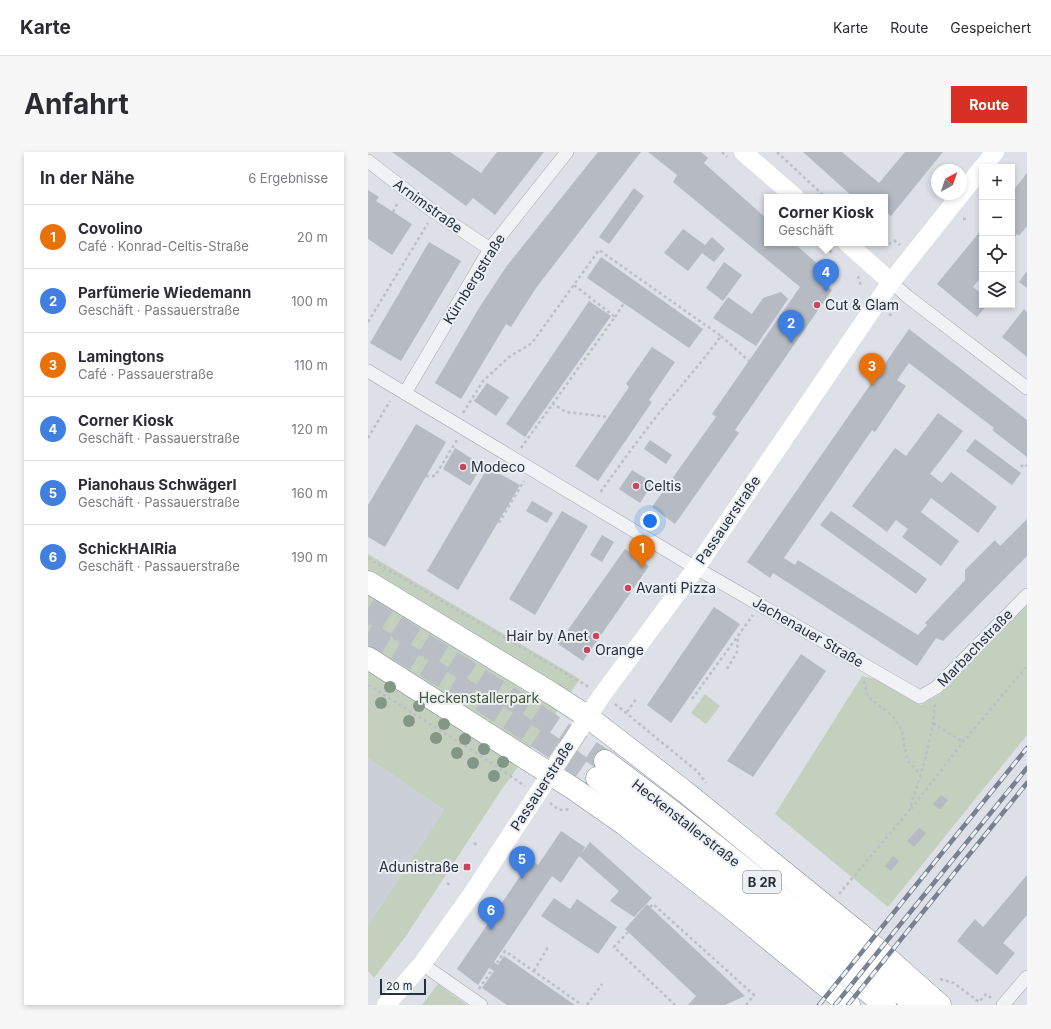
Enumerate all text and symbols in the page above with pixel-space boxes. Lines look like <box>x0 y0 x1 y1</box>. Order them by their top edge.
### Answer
text: Karte <box>20 16 71 39</box>
text: Karte <box>833 19 868 36</box>
text: Route <box>890 19 928 36</box>
text: Gespeichert <box>950 19 1031 36</box>
button: Route <box>951 86 1027 123</box>
text: Anfahrt <box>24 87 129 121</box>
north arrow <box>931 164 967 200</box>
map controls <box>979 164 1015 308</box>
button: + <box>979 164 1015 200</box>
text: In der Nähe <box>40 168 135 188</box>
text: 6 Ergebnisse <box>248 170 328 186</box>
street label: Arnimstraße <box>391 175 466 236</box>
popup <box>764 194 888 246</box>
button: − <box>979 200 1015 236</box>
text: Corner Kiosk <box>778 203 874 222</box>
text: Covolino <box>78 219 143 238</box>
text: Geschäft <box>778 222 833 238</box>
text: 1 <box>50 229 56 245</box>
text: 20 m <box>297 229 328 245</box>
street label: Kürnbergstraße <box>439 230 508 327</box>
button: locate <box>979 236 1015 272</box>
text: Café · Konrad-Celtis-Straße <box>78 238 249 254</box>
pin: 4 <box>813 259 839 292</box>
button: layers <box>979 272 1015 308</box>
text: Parfümerie Wiedemann <box>78 283 251 302</box>
text: 2 <box>49 293 57 309</box>
text: 100 m <box>291 293 328 309</box>
place label: Cut & Glam <box>825 296 899 313</box>
marker: Cut & Glam <box>812 300 822 310</box>
text: Geschäft · Passauerstraße <box>78 302 240 318</box>
pin: 2 <box>778 310 804 343</box>
text: Lamingtons <box>78 347 164 366</box>
pin: 3 <box>859 353 885 386</box>
text: 3 <box>49 357 57 373</box>
text: 110 m <box>294 357 328 373</box>
text: Café · Passauerstraße <box>78 366 214 382</box>
text: Corner Kiosk <box>78 411 174 430</box>
text: 4 <box>49 421 57 437</box>
text: 120 m <box>292 421 328 437</box>
text: Geschäft · Passauerstraße <box>78 430 240 446</box>
place label: Modeco <box>471 458 525 475</box>
marker: Modeco <box>458 462 468 472</box>
street label: Passauerstraße <box>692 472 763 567</box>
text: Pianohaus Schwägerl <box>78 475 237 494</box>
place label: Celtis <box>644 477 681 494</box>
marker: Celtis <box>631 481 641 491</box>
text: 5 <box>49 485 57 501</box>
text: 160 m <box>291 485 328 501</box>
text: Geschäft · Passauerstraße <box>78 494 240 510</box>
your location <box>640 511 660 531</box>
pin: 1 <box>629 535 655 568</box>
text: SchickHAIRia <box>78 539 177 558</box>
text: 6 <box>49 549 57 565</box>
text: 190 m <box>291 549 328 565</box>
text: Geschäft · Passauerstraße <box>78 558 240 574</box>
place label: Avanti Pizza <box>636 579 716 596</box>
marker: Avanti Pizza <box>623 583 633 593</box>
street label: Jachenauer Straße <box>750 593 867 670</box>
street label: Marbachstraße <box>934 606 1016 690</box>
place label: Hair by Anet <box>506 627 588 644</box>
marker: Hair by Anet <box>591 631 601 641</box>
place label: Orange <box>595 641 644 658</box>
marker: Orange <box>582 645 592 655</box>
park label: Heckenstallerpark <box>419 689 540 706</box>
street label: Passauerstraße <box>506 738 577 834</box>
street label: Heckenstallerstraße <box>629 775 744 870</box>
pin: 5 <box>509 846 535 879</box>
place label: Adunistraße <box>379 858 459 875</box>
marker: Adunistraße <box>462 862 472 872</box>
road number: B 2R <box>743 871 781 893</box>
pin: 6 <box>478 897 504 930</box>
scale bar <box>380 977 426 996</box>
text: 20 m <box>386 979 412 993</box>

